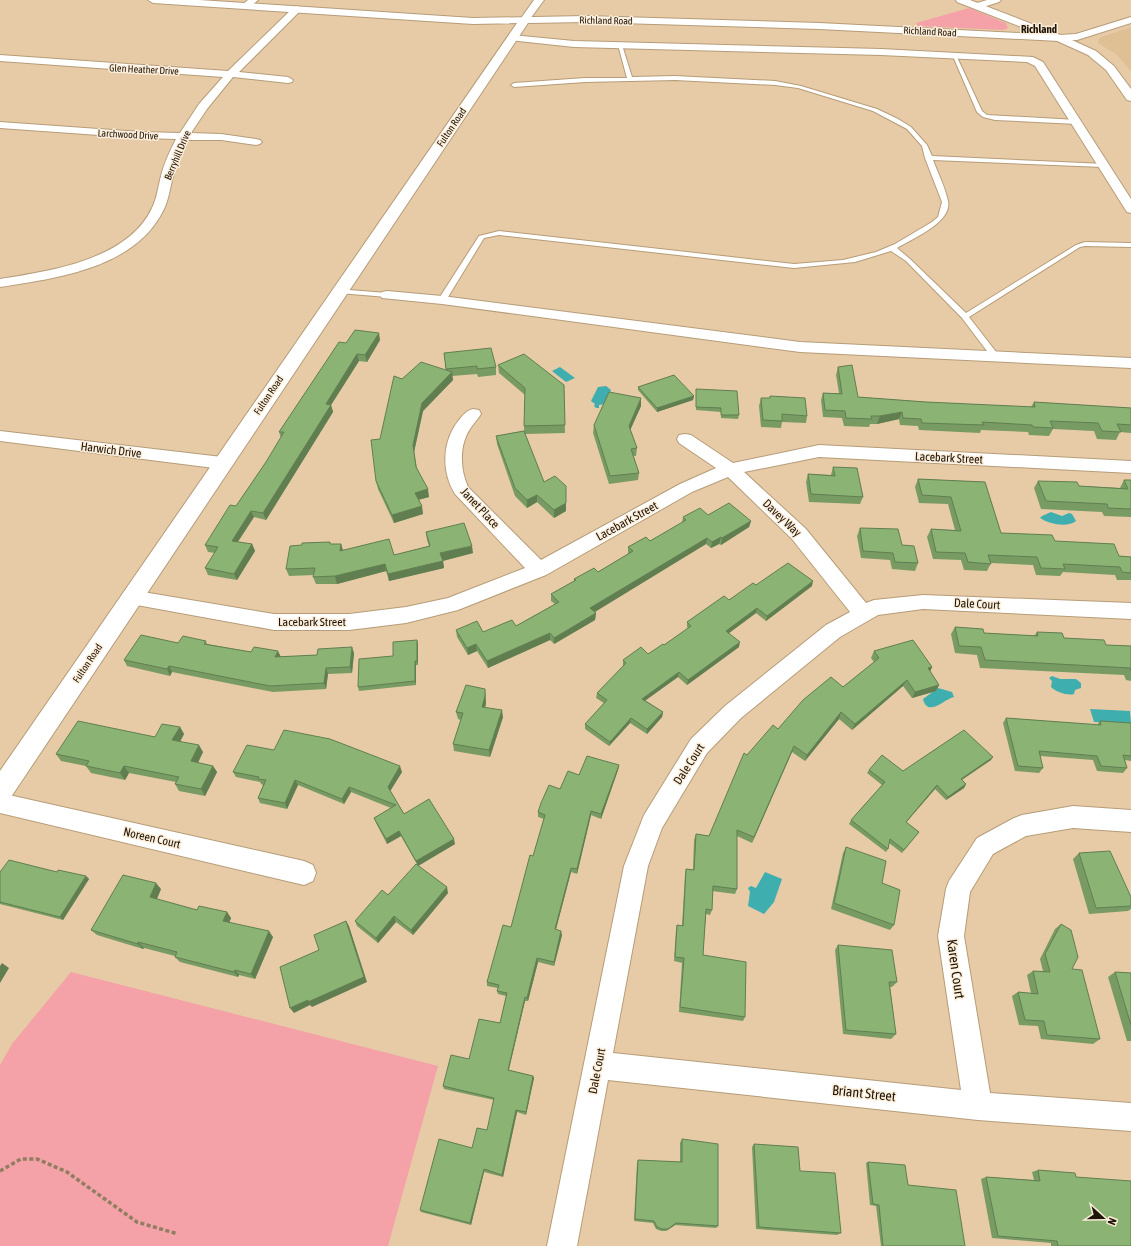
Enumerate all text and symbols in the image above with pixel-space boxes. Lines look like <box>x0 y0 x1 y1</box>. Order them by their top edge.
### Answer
street label: Richland Road <box>579 15 633 26</box>
district label: Richland <box>1021 23 1057 35</box>
street label: Richland Road <box>903 25 957 38</box>
street label: Glen Heather Drive <box>109 62 179 77</box>
street label: Fulton Road <box>434 106 468 149</box>
street label: Larchwood Drive <box>97 127 159 142</box>
street label: Berryhill Drive <box>162 128 193 182</box>
street label: Fulton Road <box>251 374 285 417</box>
street label: Harwich Drive <box>80 439 142 461</box>
street label: Lacebark Street <box>915 449 984 467</box>
street label: Janet Place <box>458 485 502 531</box>
street label: Davey Way <box>760 496 804 540</box>
street label: Lacebark Street <box>594 498 661 544</box>
street label: Dale Court <box>954 596 1001 612</box>
street label: Lacebark Street <box>278 615 347 629</box>
street label: Fulton Road <box>70 642 104 685</box>
street label: Dale Court <box>671 740 708 787</box>
street label: Noreen Court <box>122 825 182 851</box>
street label: Karen Court <box>944 938 968 1000</box>
street label: Dale Court <box>586 1046 608 1095</box>
street label: Briant Street <box>831 1082 897 1104</box>
north arrow <box>1083 1198 1123 1238</box>
text: N <box>1106 1216 1119 1227</box>

